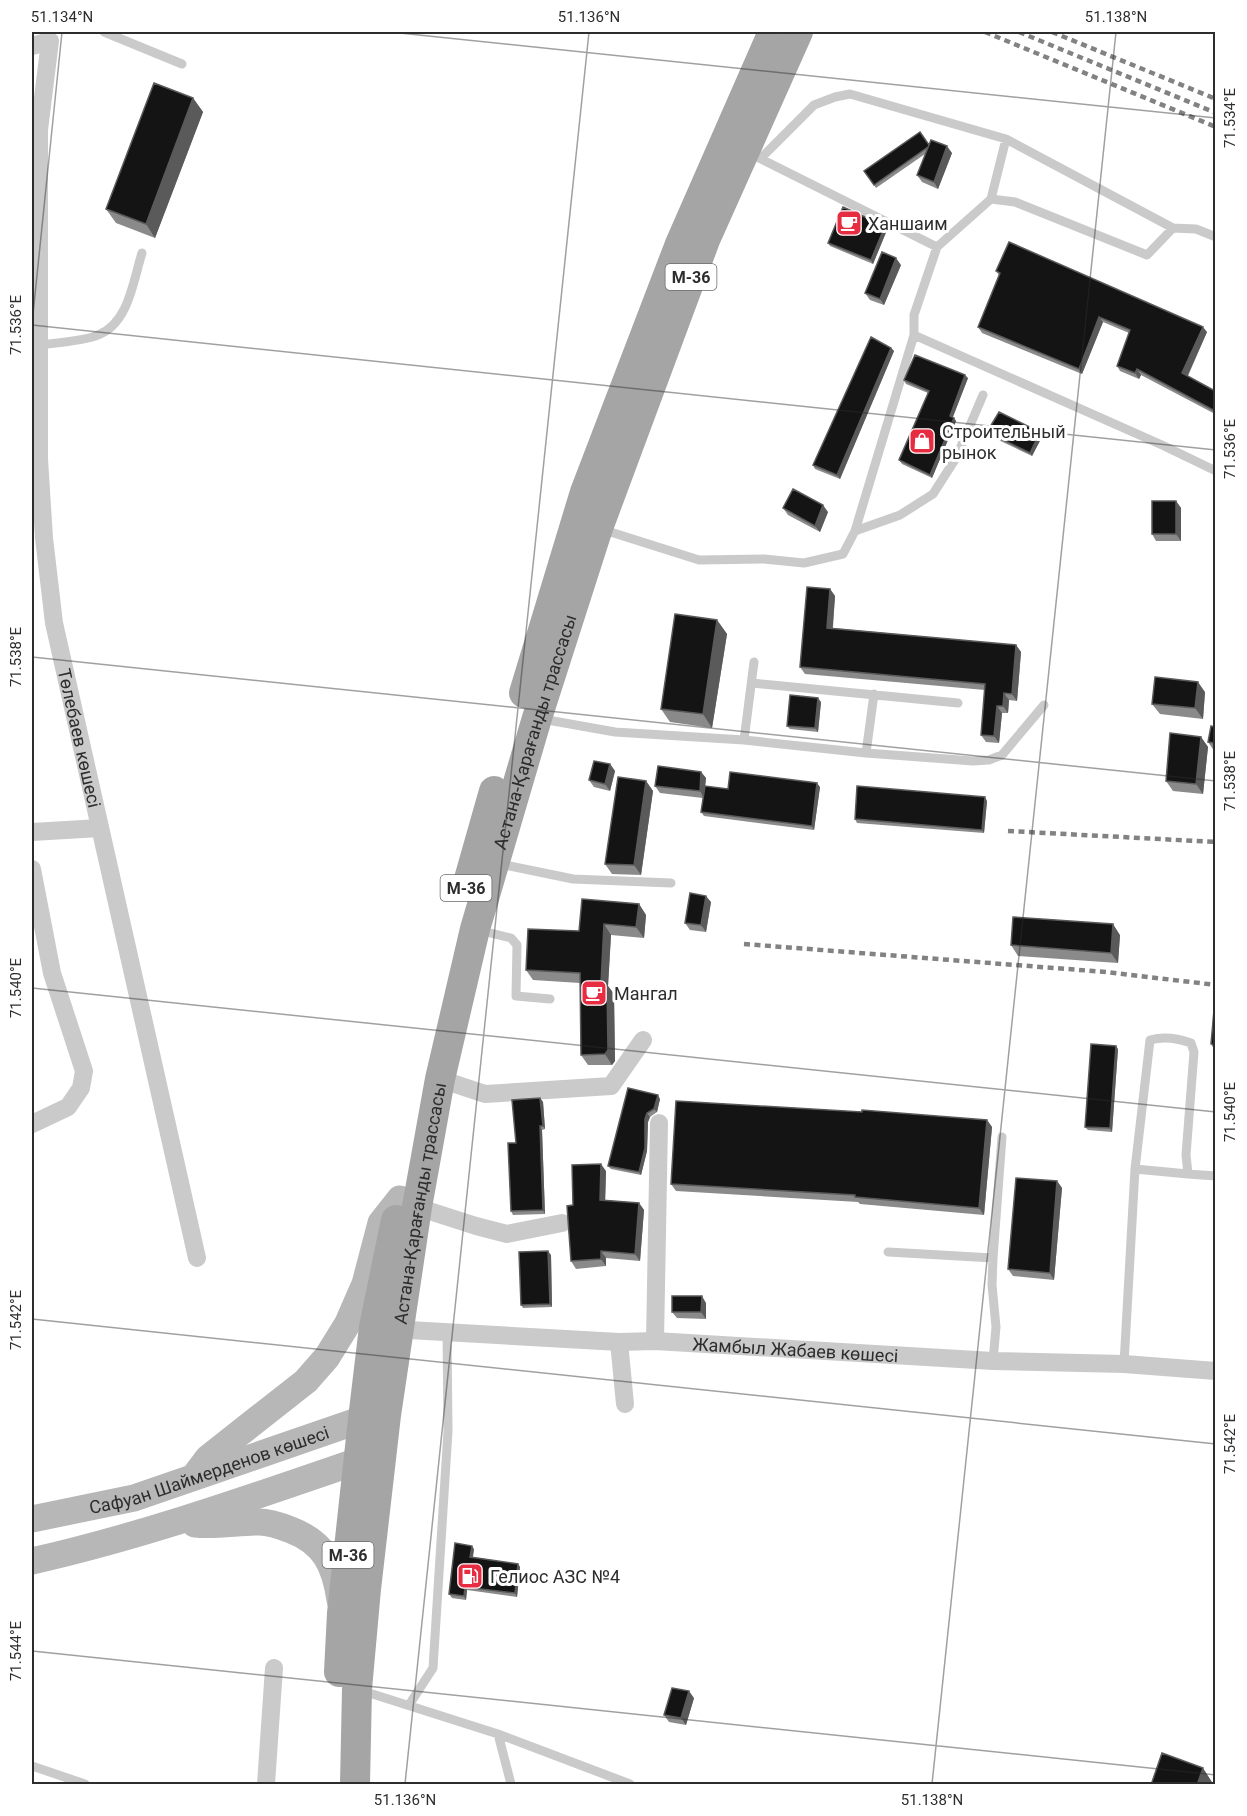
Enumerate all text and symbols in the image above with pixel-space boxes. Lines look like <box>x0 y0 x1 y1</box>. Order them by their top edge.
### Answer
text: 51.134°N <box>31 8 93 26</box>
text: 51.136°N <box>558 8 620 26</box>
text: 51.138°N <box>1085 8 1147 26</box>
text: 71.534°E <box>1221 87 1239 148</box>
cafe icon: Ханшаим <box>834 208 864 238</box>
place label: Ханшаим <box>868 213 948 234</box>
road number: M-36 <box>666 264 716 290</box>
text: 71.536°E <box>7 294 25 355</box>
text: 71.536°E <box>1221 418 1239 479</box>
place label: Строительный рынок <box>942 421 1066 463</box>
shop icon: Строительный рынок <box>907 426 937 456</box>
street label: Астана-Қарағанды трассасы <box>489 612 580 852</box>
text: 71.538°E <box>7 626 25 687</box>
street label: Төлебаев көшесі <box>54 666 106 810</box>
text: 71.538°E <box>1221 750 1239 811</box>
road number: M-36 <box>440 875 492 901</box>
text: 71.540°E <box>7 957 25 1018</box>
cafe icon: Мангал <box>579 978 609 1008</box>
place label: Мангал <box>614 983 678 1004</box>
street label: Астана-Қарағанды трассасы <box>389 1081 450 1325</box>
text: 71.540°E <box>1221 1081 1239 1142</box>
text: 71.542°E <box>7 1289 25 1350</box>
street label: Жамбыл Жабаев көшесі <box>692 1333 899 1366</box>
text: 71.542°E <box>1221 1413 1239 1474</box>
street label: Сафуан Шаймерденов көшесі <box>87 1421 332 1518</box>
road number: M-36 <box>322 1542 374 1568</box>
fuel station icon: Гелиос АЗС №4 <box>455 1561 485 1591</box>
place label: Гелиос АЗС №4 <box>490 1566 620 1587</box>
text: 71.544°E <box>7 1620 25 1681</box>
text: 51.136°N <box>374 1791 436 1809</box>
text: 51.138°N <box>901 1791 963 1809</box>

